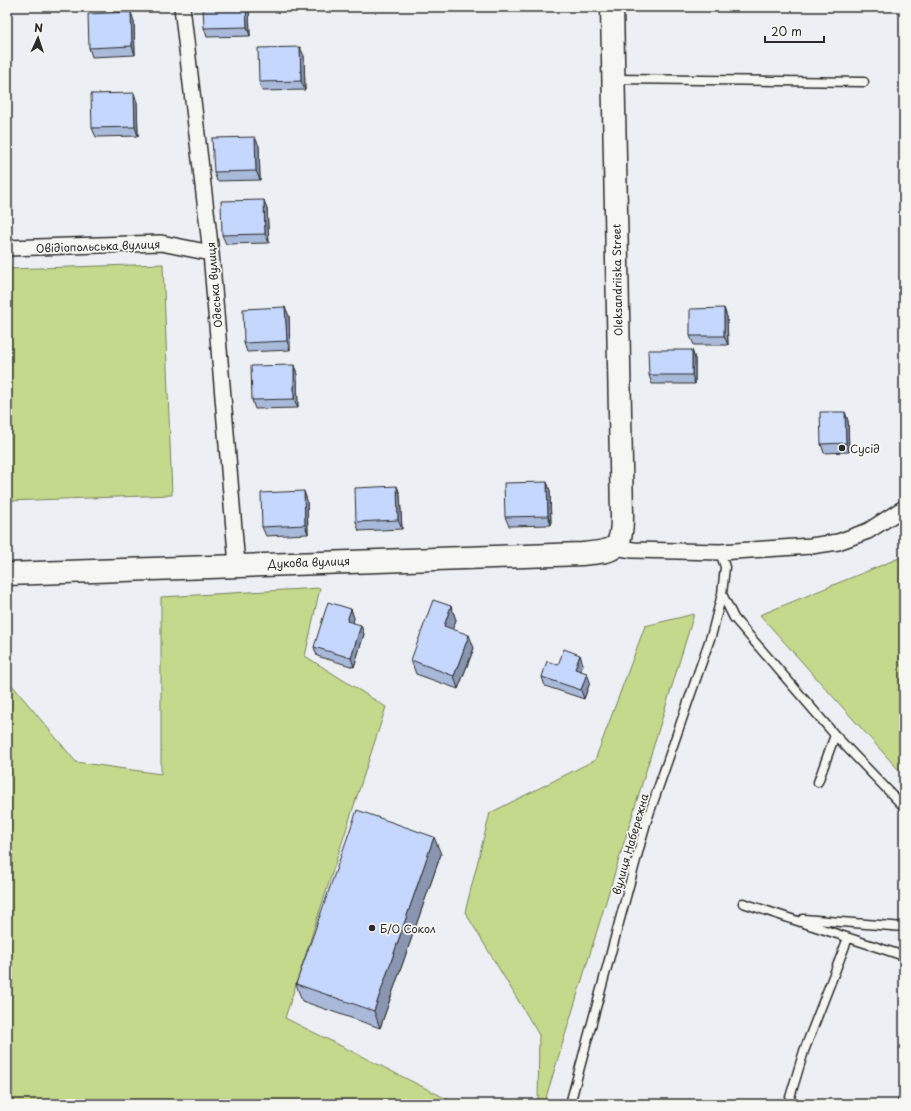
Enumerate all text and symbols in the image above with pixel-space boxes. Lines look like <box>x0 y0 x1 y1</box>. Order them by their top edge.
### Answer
north arrow <box>18 18 58 58</box>
scale bar <box>765 18 824 44</box>
text: N <box>34 19 44 36</box>
text: 20 m <box>771 22 802 40</box>
street label: Oleksandriiska Street <box>608 224 626 336</box>
street label: Овідіопольська вулиця <box>35 235 161 257</box>
street label: Одеська вулиця <box>202 241 226 329</box>
place label: Сусід <box>850 440 880 457</box>
marker: Сусід <box>837 443 847 453</box>
street label: Дукова вулиця <box>267 552 350 572</box>
street label: вулиця Набережна <box>607 791 653 897</box>
place label: Б/О Сокол <box>380 920 436 937</box>
marker: Б/О Сокол <box>367 923 377 933</box>

